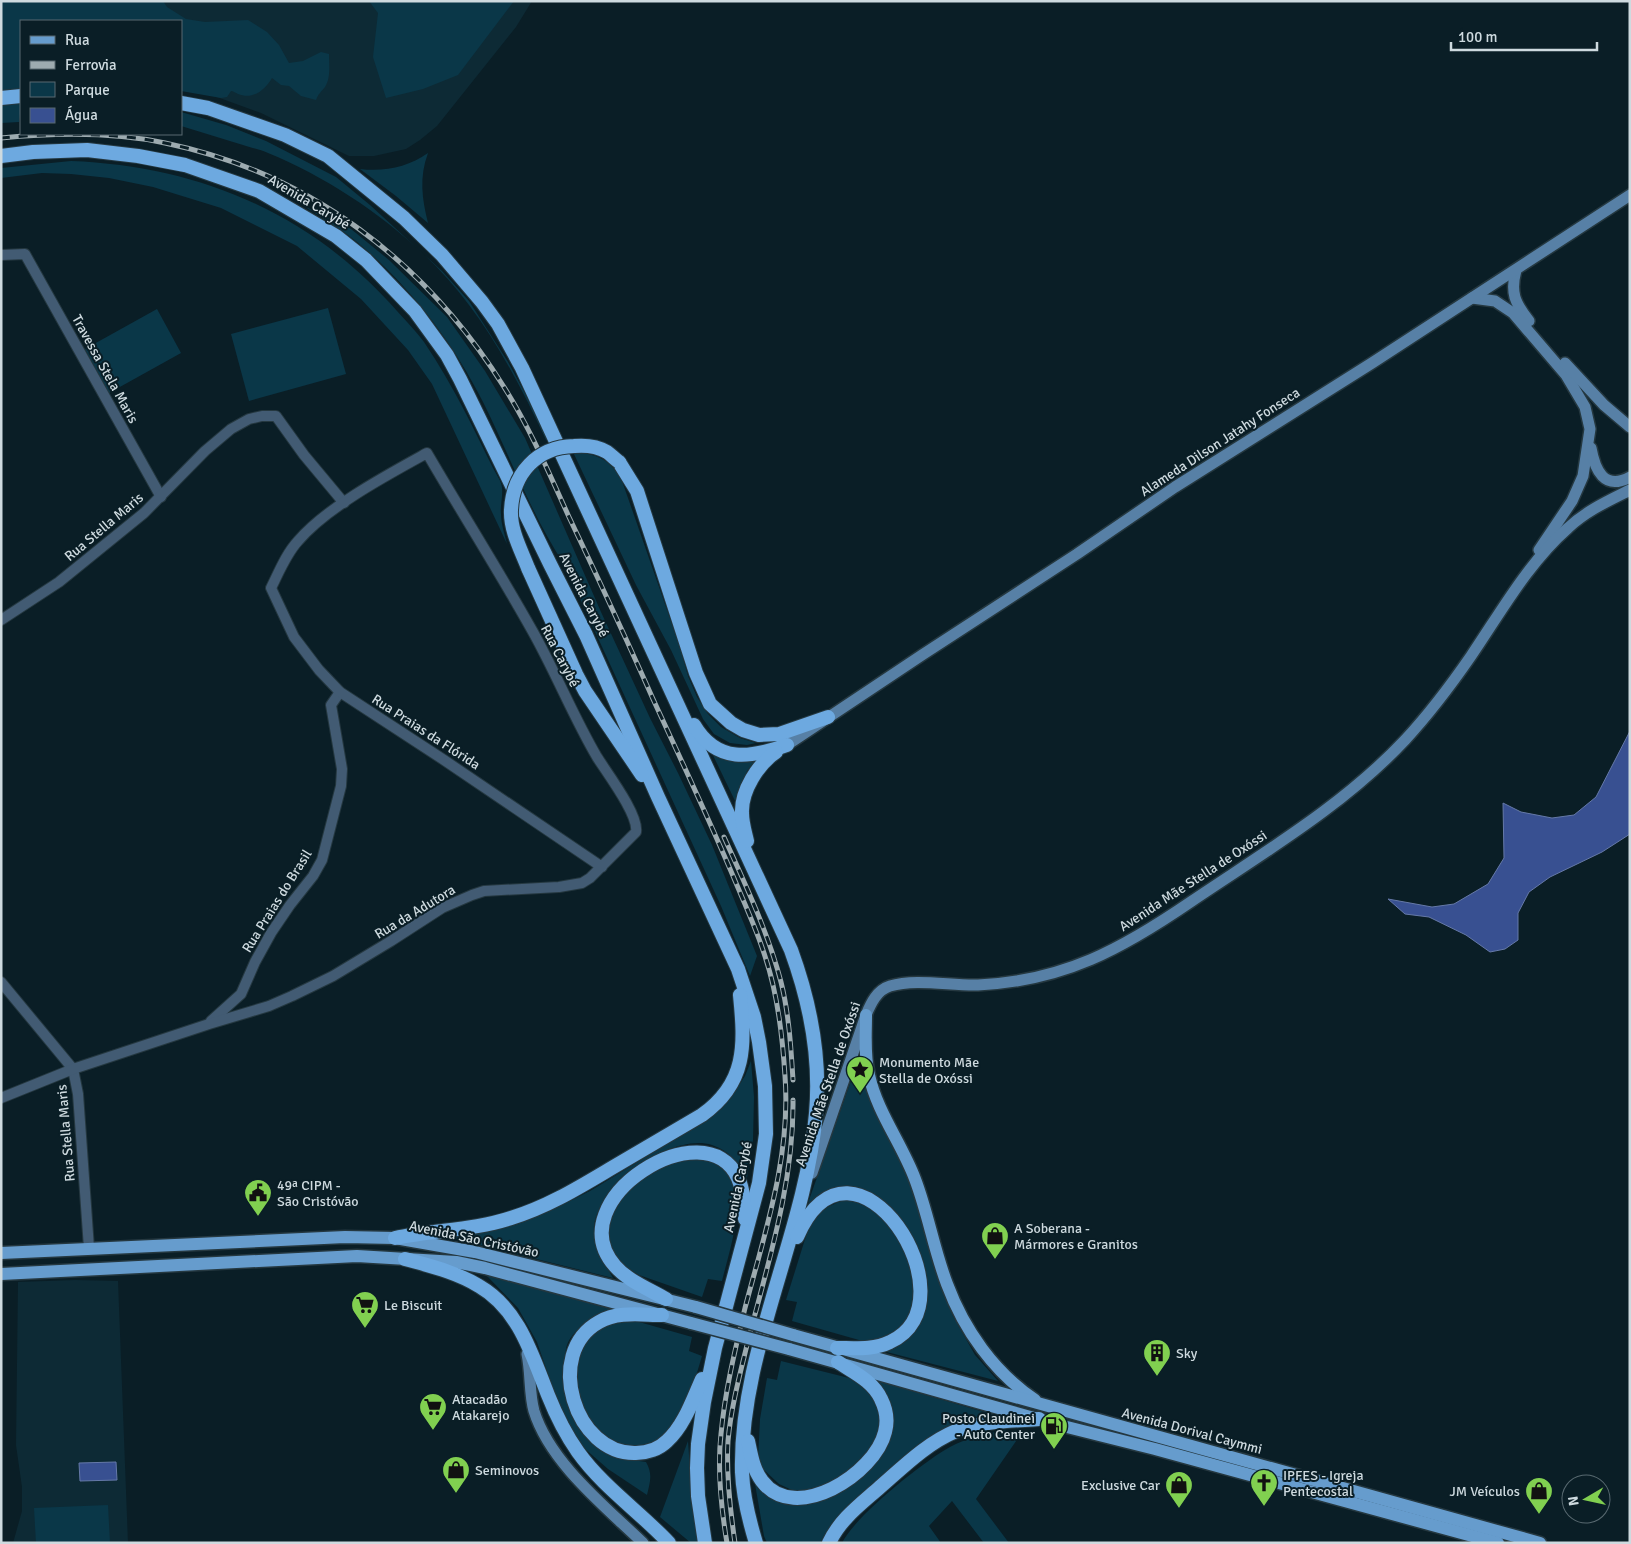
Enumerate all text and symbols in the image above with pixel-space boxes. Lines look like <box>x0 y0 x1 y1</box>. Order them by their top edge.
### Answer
legend <box>20 20 182 135</box>
scale bar <box>1451 20 1597 52</box>
text: 100 m <box>1458 28 1498 46</box>
text: Rua <box>65 31 90 49</box>
text: Ferrovia <box>65 56 117 74</box>
text: Parque <box>65 81 110 99</box>
text: Água <box>65 105 98 124</box>
street label: Avenida Carybé <box>265 171 353 233</box>
street label: Travessa Stela Maris <box>68 312 142 426</box>
street label: Alameda Dilson Jatahy Fonseca <box>1137 384 1303 500</box>
street label: Rua Stella Maris <box>61 489 147 565</box>
street label: Avenida Carybé <box>555 550 613 640</box>
street label: Rua Carybé <box>537 622 583 690</box>
street label: Rua Praias da Flórida <box>369 691 483 773</box>
street label: Avenida Mãe Stella de Oxóssi <box>1116 827 1270 935</box>
street label: Rua Praias do Brasil <box>238 846 316 956</box>
street label: Rua da Adutora <box>372 881 458 943</box>
street label: Avenida Mãe Stella de Oxóssi <box>792 999 864 1169</box>
place label: Monumento Mãe Stella de Oxóssi <box>879 1054 979 1087</box>
place icon: Monumento Mãe Stella de Oxóssi <box>845 1055 875 1094</box>
street label: Rua Stella Maris <box>53 1084 79 1182</box>
street label: Avenida Carybé <box>720 1140 756 1234</box>
place label: 49ª CIPM - São Cristóvão <box>277 1177 359 1210</box>
public building icon: 49ª CIPM - São Cristóvão <box>243 1178 273 1217</box>
street label: Avenida São Cristóvão <box>408 1217 540 1261</box>
place label: A Soberana - Mármores e Granitos <box>1014 1220 1138 1253</box>
shop icon: A Soberana - Mármores e Granitos <box>980 1221 1010 1260</box>
supermarket icon: Le Biscuit <box>350 1290 380 1329</box>
place label: Le Biscuit <box>384 1297 442 1314</box>
building icon: Sky <box>1142 1338 1172 1377</box>
place label: Sky <box>1176 1345 1198 1362</box>
place label: Atacadão Atakarejo <box>452 1391 510 1424</box>
supermarket icon: Atacadão Atakarejo <box>418 1392 448 1431</box>
street label: Avenida Dorival Caymmi <box>1120 1404 1264 1458</box>
place label: Posto Claudinei - Auto Center <box>942 1410 1036 1443</box>
fuel station icon: Posto Claudinei - Auto Center <box>1039 1411 1069 1450</box>
shop icon: Seminovos <box>441 1455 471 1494</box>
place label: Seminovos <box>475 1462 539 1479</box>
place label: IPFES - Igreja Pentecostal <box>1283 1467 1364 1500</box>
church icon: IPFES - Igreja Pentecostal <box>1249 1468 1279 1507</box>
shop icon: Exclusive Car <box>1164 1470 1194 1509</box>
north arrow <box>1561 1474 1611 1524</box>
shop icon: JM Veículos <box>1524 1476 1554 1515</box>
place label: Exclusive Car <box>1081 1477 1161 1494</box>
place label: JM Veículos <box>1450 1483 1520 1500</box>
text: N <box>1564 1495 1583 1507</box>

